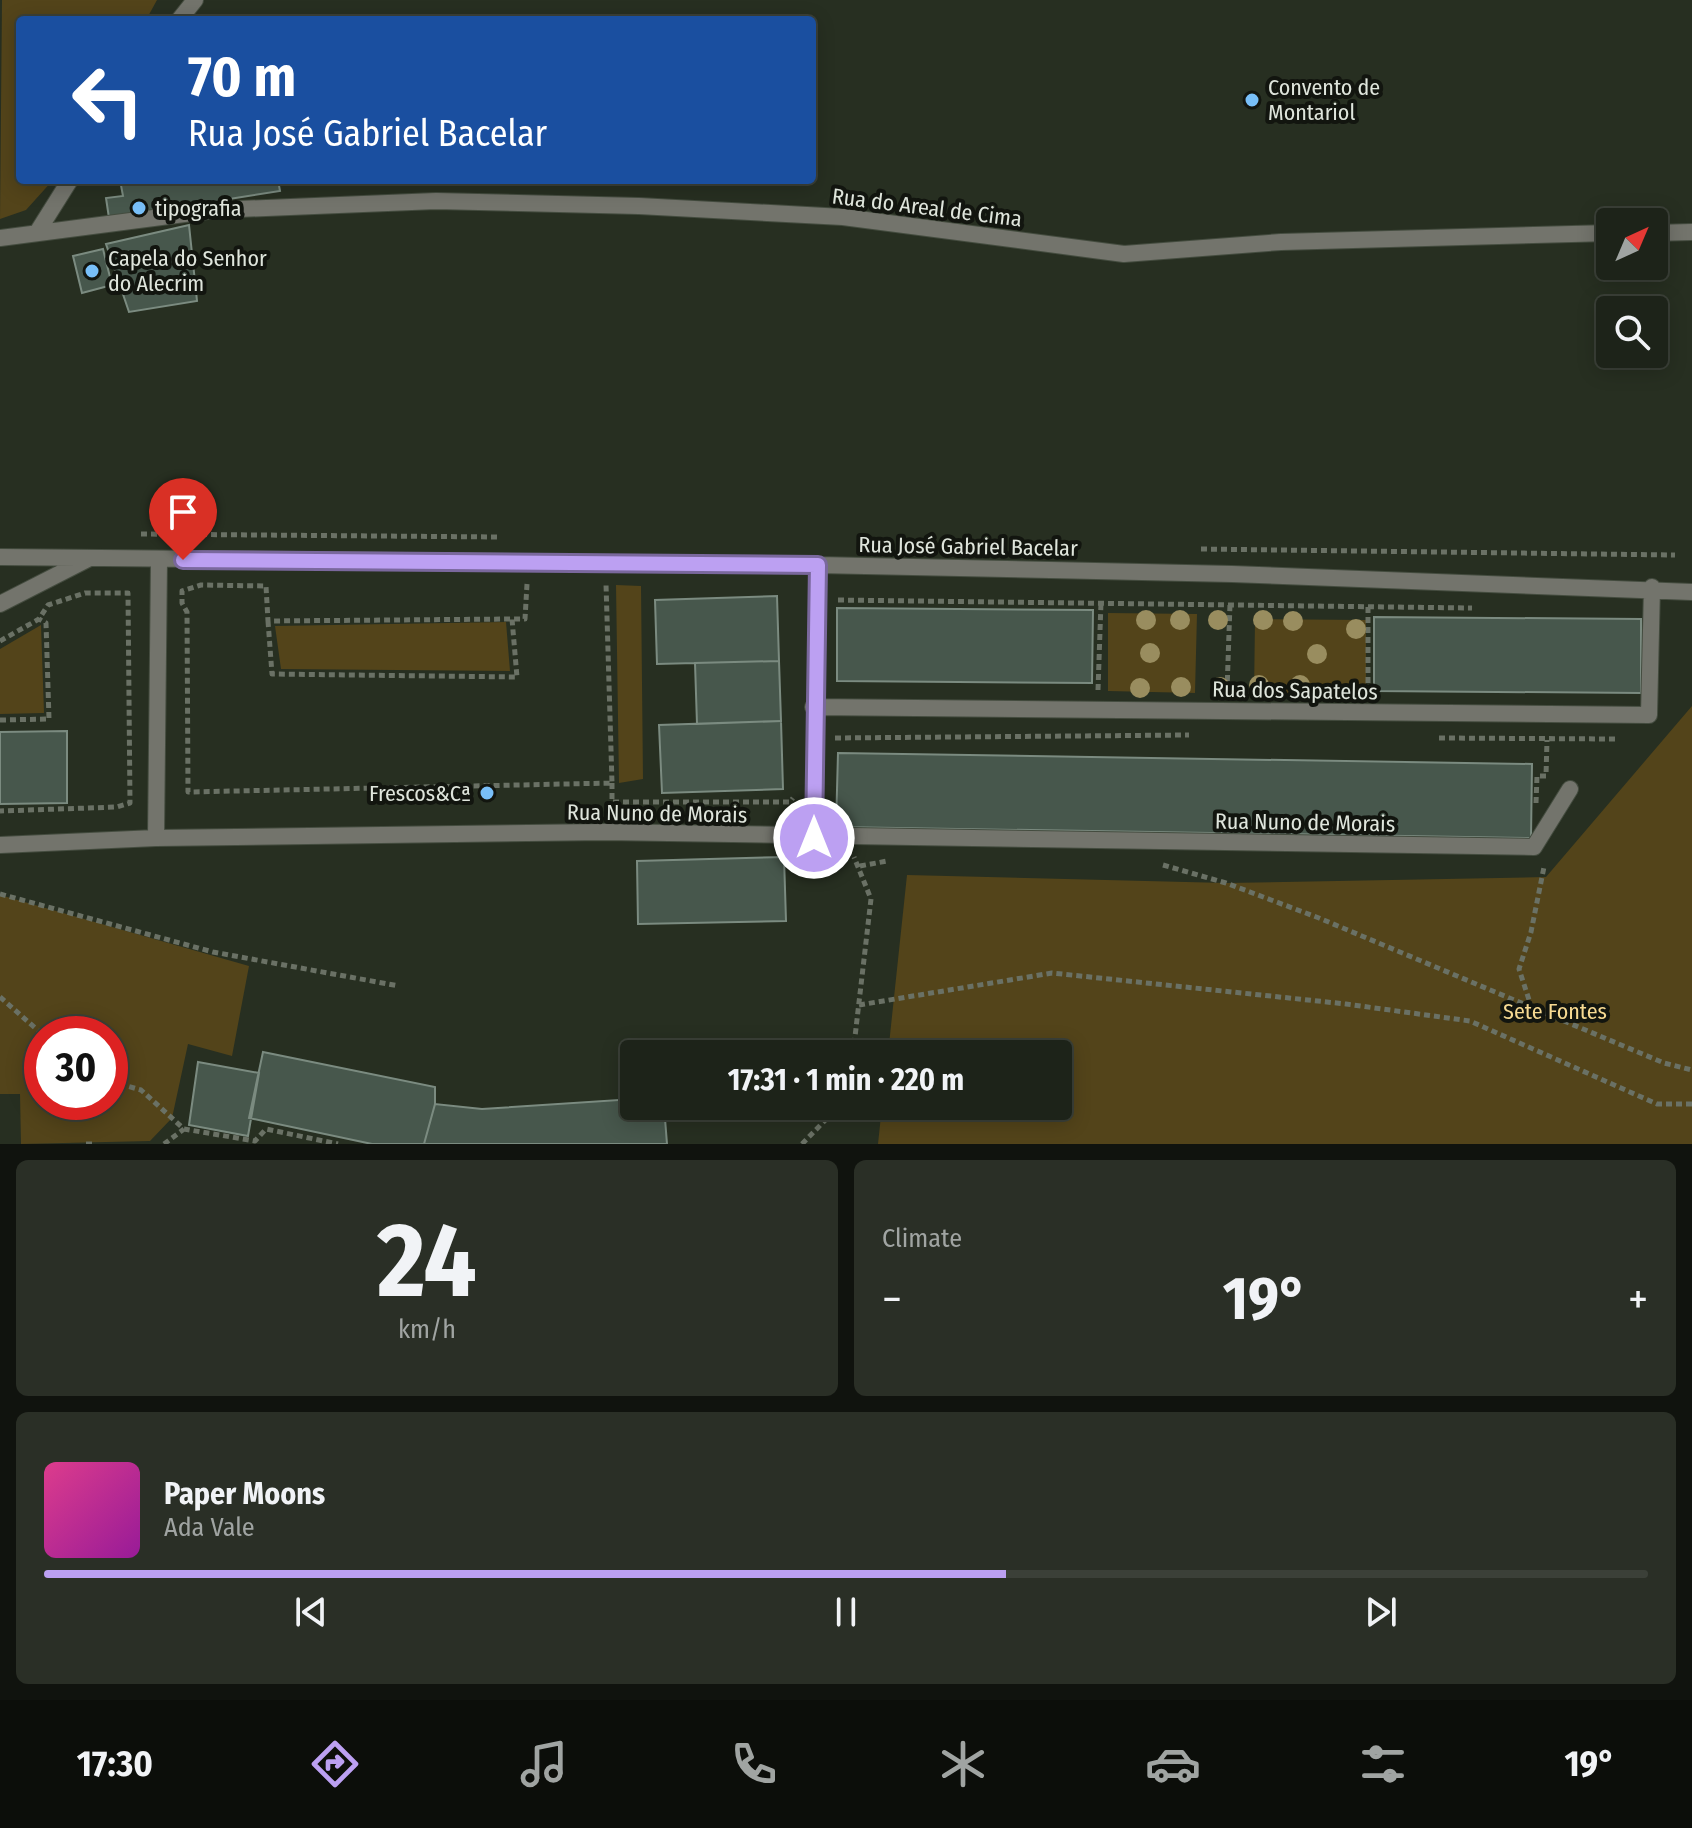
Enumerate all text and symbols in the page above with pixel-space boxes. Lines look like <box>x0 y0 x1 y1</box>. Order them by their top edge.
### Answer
text: 70 m <box>188 44 296 111</box>
icon: left <box>56 48 160 152</box>
place label: Convento de Montariol <box>1268 74 1380 126</box>
marker: Convento de Montariol <box>1243 91 1261 109</box>
text: Rua José Gabriel Bacelar <box>188 112 547 156</box>
street label: Rua do Areal de Cima <box>830 182 1023 233</box>
place label: tipografia <box>155 195 241 222</box>
marker: tipografia <box>130 199 148 217</box>
north arrow <box>1596 208 1668 280</box>
map controls <box>1596 208 1668 368</box>
place label: Capela do Senhor do Alecrim <box>108 245 267 297</box>
marker: Capela do Senhor do Alecrim <box>83 262 101 280</box>
button: search <box>1596 296 1668 368</box>
pin <box>149 478 217 560</box>
icon: arrive <box>161 490 205 534</box>
street label: Rua José Gabriel Bacelar <box>858 531 1078 562</box>
street label: Rua dos Sapatelos <box>1212 676 1378 705</box>
place label: Frescos&Cª <box>369 780 471 807</box>
marker: Frescos&Cª <box>478 784 496 802</box>
position arrow <box>772 796 856 880</box>
street label: Rua Nuno de Morais <box>567 798 747 829</box>
street label: Rua Nuno de Morais <box>1215 807 1395 838</box>
park label: Sete Fontes <box>1503 998 1607 1025</box>
speed limit sign: 30 <box>24 1016 128 1120</box>
text: 17:31 · 1 min · 220 m <box>728 1062 964 1098</box>
text: 24 <box>377 1199 477 1324</box>
text: Climate <box>882 1223 962 1254</box>
text: 19° <box>1223 1263 1307 1335</box>
text: − <box>882 1273 902 1326</box>
text: + <box>1628 1273 1648 1326</box>
text: km/h <box>398 1314 456 1345</box>
text: Paper Moons <box>164 1476 325 1512</box>
text: Ada Vale <box>164 1512 255 1543</box>
icon: previous <box>289 1590 333 1634</box>
icon: pause <box>824 1590 868 1634</box>
icon: next <box>1359 1590 1403 1634</box>
icon: directions <box>307 1736 363 1792</box>
icon: music <box>516 1736 572 1792</box>
icon: phone <box>726 1736 782 1792</box>
icon: climate <box>935 1736 991 1792</box>
icon: car <box>1145 1736 1201 1792</box>
icon: filters <box>1355 1736 1411 1792</box>
text: 17:30 <box>77 1742 153 1786</box>
text: 19° <box>1564 1742 1615 1786</box>

